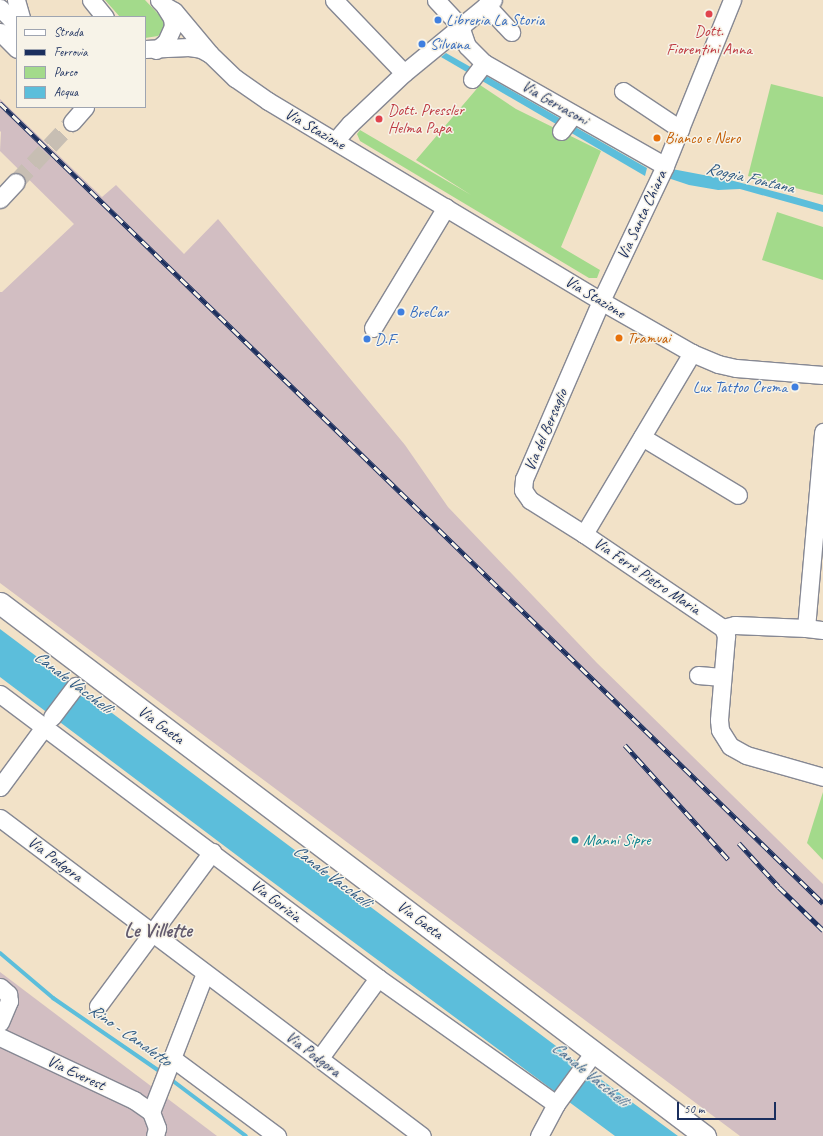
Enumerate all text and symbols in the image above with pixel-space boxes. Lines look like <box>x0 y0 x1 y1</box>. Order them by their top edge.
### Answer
marker: Dott. Fiorentini Anna <box>703 8 715 20</box>
place label: Libreria La Storia <box>446 10 546 30</box>
marker: Libreria La Storia <box>433 15 443 25</box>
legend <box>16 16 146 108</box>
place label: Dott. Fiorentini Anna <box>666 21 752 59</box>
text: Strada <box>54 24 83 40</box>
place label: Silvana <box>430 34 469 54</box>
marker: Silvana <box>417 39 427 49</box>
text: Ferrovia <box>54 44 88 60</box>
text: Parco <box>54 64 77 80</box>
street label: Via Gervasoni <box>519 76 591 130</box>
text: Acqua <box>54 84 78 100</box>
place label: Dott. Pressler Helma Papa <box>388 100 464 138</box>
street label: Via Stazione <box>281 104 349 154</box>
marker: Dott. Pressler Helma Papa <box>373 113 385 125</box>
place label: Bianco e Nero <box>665 128 741 148</box>
marker: Bianco e Nero <box>652 133 662 143</box>
water label: Roggia Fontana <box>704 158 796 198</box>
street label: Via Santa Chiara <box>613 168 671 262</box>
street label: Via Stazione <box>561 271 629 323</box>
place label: BreCar <box>409 302 448 322</box>
marker: BreCar <box>396 307 406 317</box>
place label: Tramvai <box>627 328 670 348</box>
place label: D.F. <box>375 329 398 349</box>
marker: Tramvai <box>614 333 624 343</box>
marker: D.F. <box>362 334 372 344</box>
place label: Lux Tattoo Crema <box>692 377 787 397</box>
marker: Lux Tattoo Crema <box>790 382 800 392</box>
street label: Via del Bersaglio <box>520 386 572 474</box>
street label: Via Ferrè Pietro Maria <box>590 533 704 619</box>
water label: Canale Vacchelli <box>30 646 116 718</box>
street label: Via Gaeta <box>134 701 188 749</box>
place label: Manni Sipre <box>583 830 651 850</box>
street label: Via Podgora <box>24 832 86 886</box>
marker: Manni Sipre <box>570 835 580 845</box>
water label: Canale Vacchelli <box>289 840 375 912</box>
street label: Via Gorizia <box>247 876 305 926</box>
street label: Via Gaeta <box>393 896 447 944</box>
district label: Le Villette <box>124 918 192 942</box>
water label: Rino - Canaletto <box>85 999 175 1071</box>
street label: Via Podgora <box>282 1027 344 1081</box>
water label: Canale Vacchelli <box>548 1037 632 1111</box>
street label: Via Everest <box>44 1051 108 1095</box>
scale bar <box>679 1094 778 1120</box>
text: 50 m <box>684 1101 704 1117</box>

